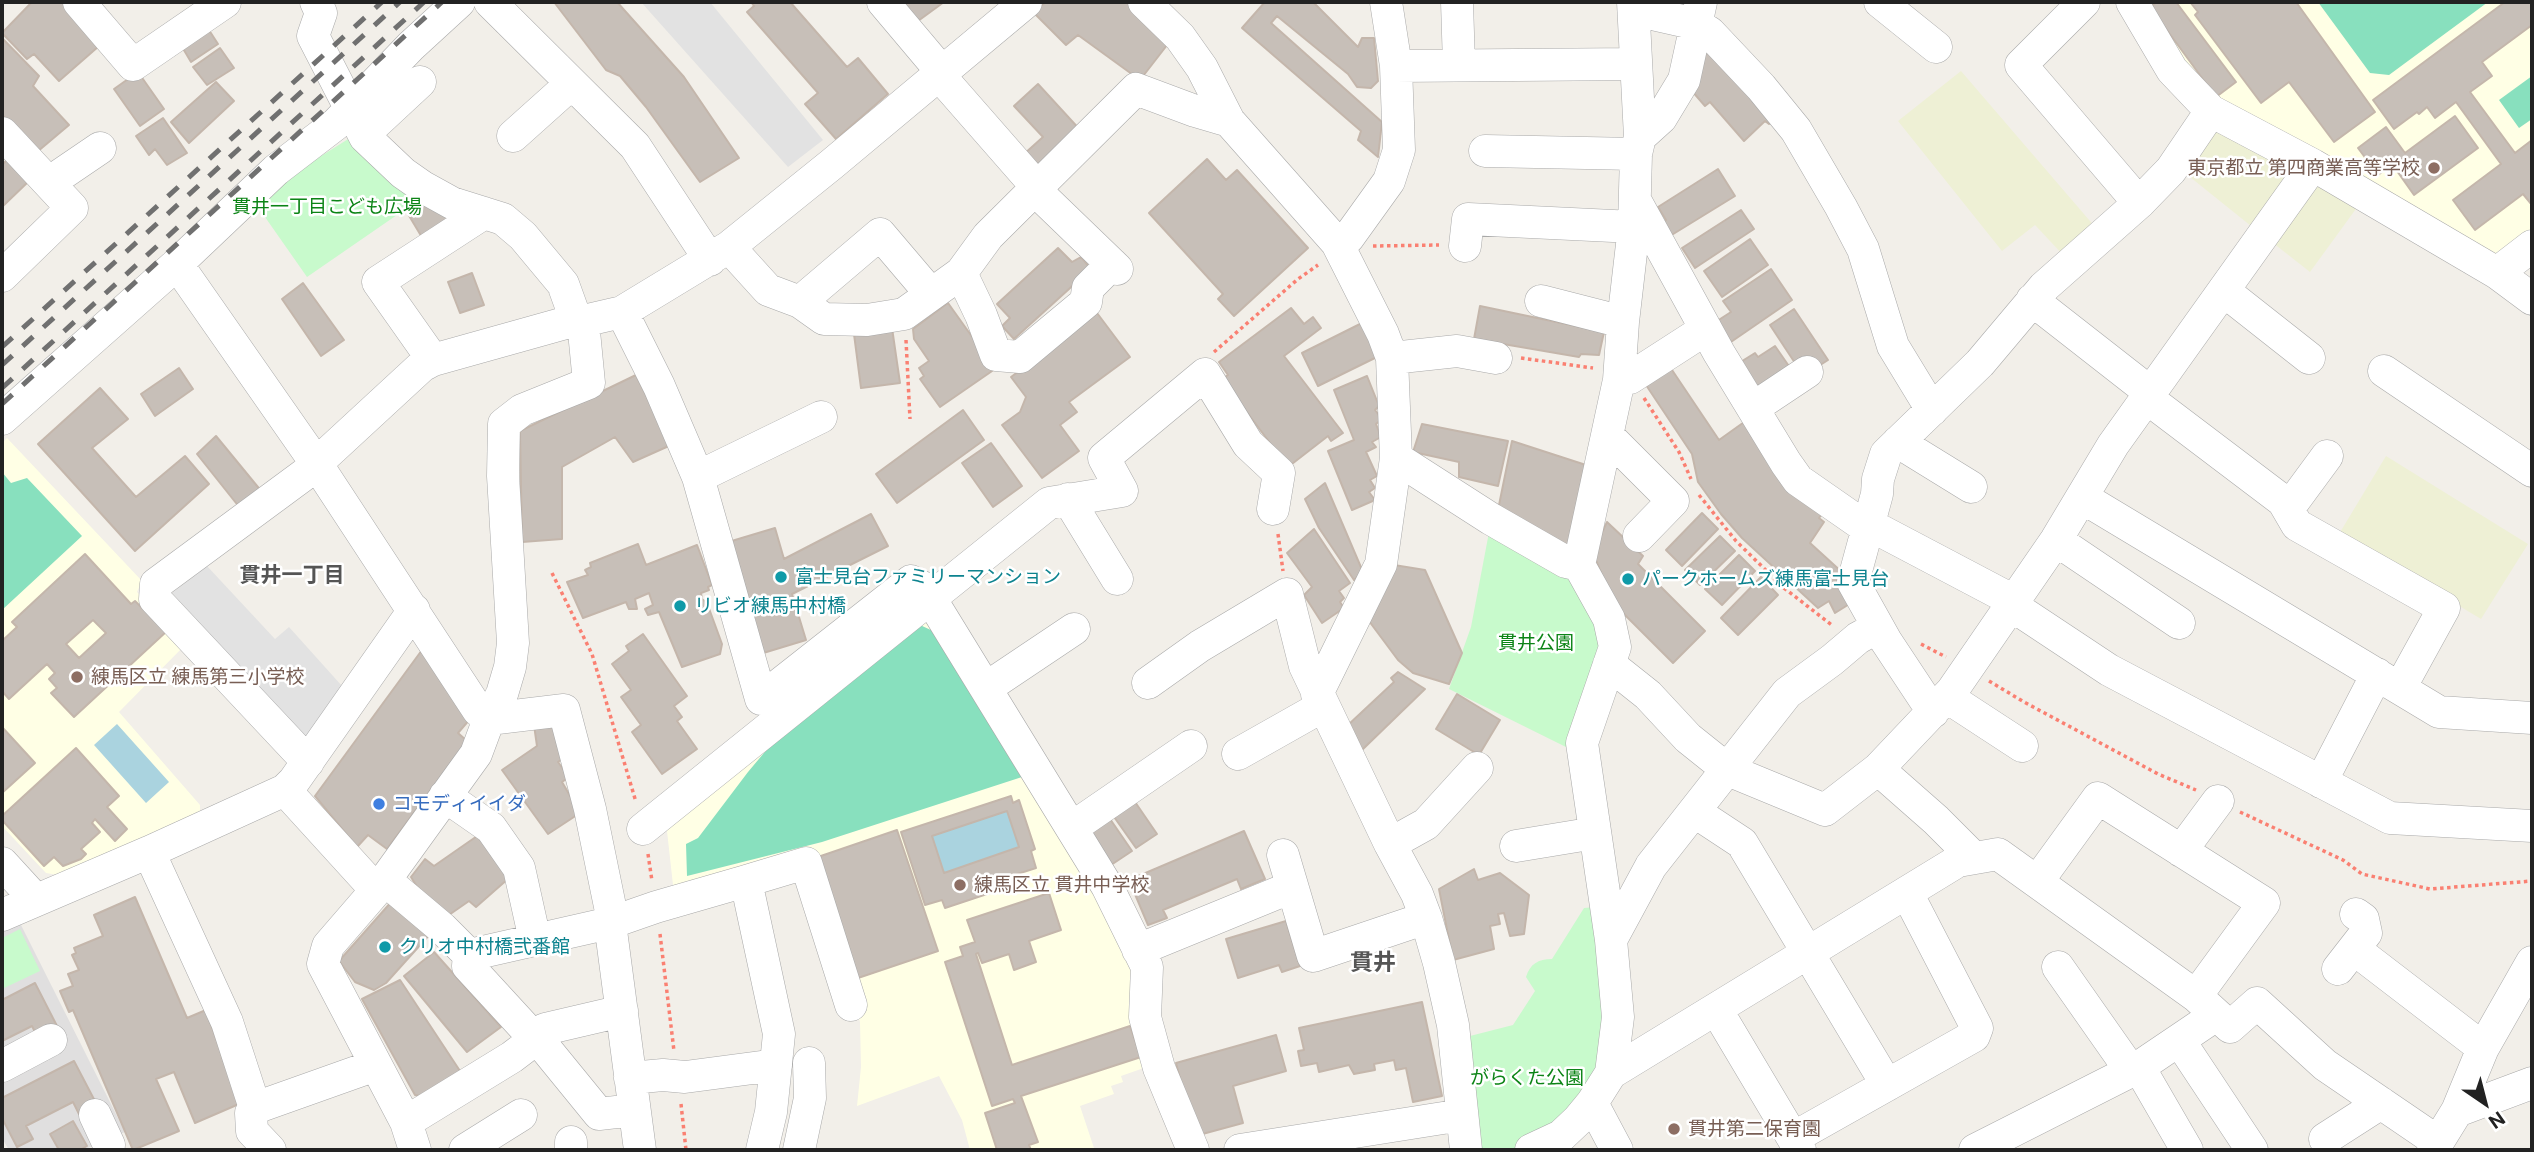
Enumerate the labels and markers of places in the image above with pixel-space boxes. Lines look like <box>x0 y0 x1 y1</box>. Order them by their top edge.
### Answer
place label: 東京都立 第四商業高等学校 <box>2187 157 2420 179</box>
marker: 東京都立 第四商業高等学校 <box>2426 160 2442 176</box>
place label: 富士見台ファミリーマンション <box>795 566 1061 588</box>
place label: パークホームズ練馬富士見台 <box>1642 568 1889 590</box>
marker: 富士見台ファミリーマンション <box>773 569 789 585</box>
marker: パークホームズ練馬富士見台 <box>1620 571 1636 587</box>
place label: リビオ練馬中村橋 <box>694 595 846 617</box>
marker: リビオ練馬中村橋 <box>672 598 688 614</box>
place label: 練馬区立 練馬第三小学校 <box>91 666 305 688</box>
marker: 練馬区立 練馬第三小学校 <box>69 669 85 685</box>
place label: コモディイイダ <box>393 793 526 815</box>
marker: コモディイイダ <box>371 796 387 812</box>
place label: 練馬区立 貫井中学校 <box>974 874 1150 896</box>
marker: 練馬区立 貫井中学校 <box>952 877 968 893</box>
place label: クリオ中村橋弐番館 <box>399 936 570 958</box>
marker: クリオ中村橋弐番館 <box>377 939 393 955</box>
place label: 貫井第二保育園 <box>1688 1118 1821 1140</box>
marker: 貫井第二保育園 <box>1666 1121 1682 1137</box>

